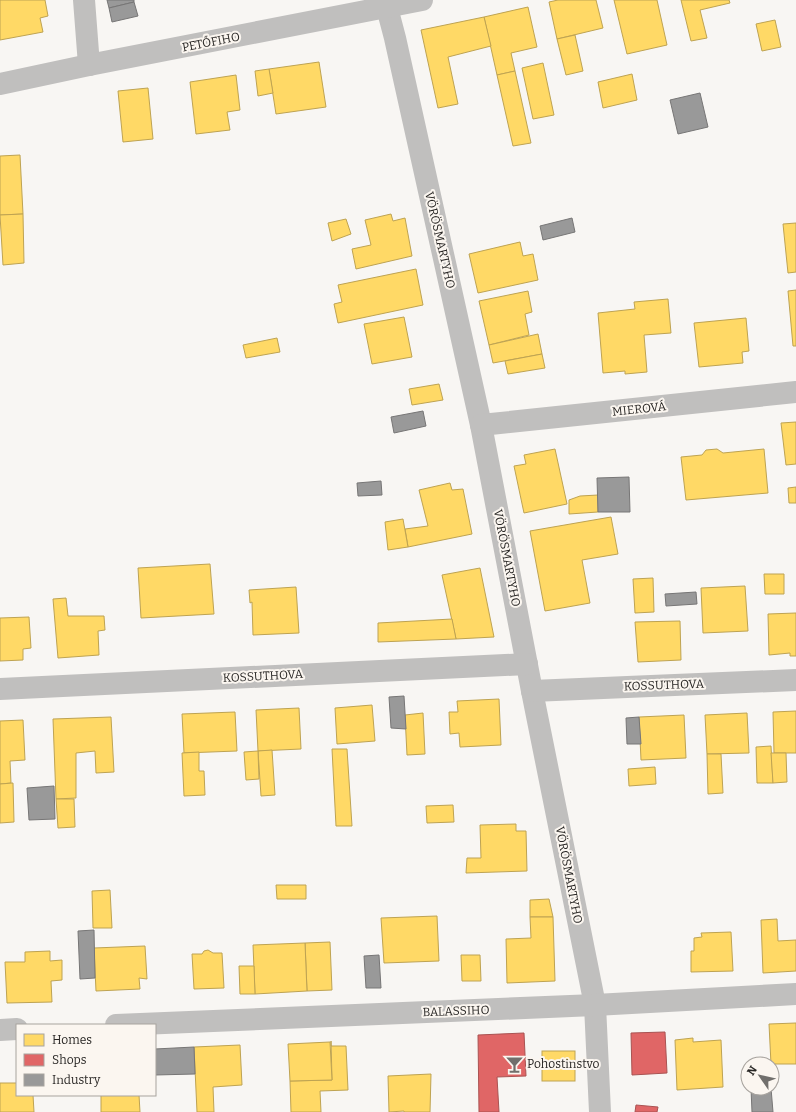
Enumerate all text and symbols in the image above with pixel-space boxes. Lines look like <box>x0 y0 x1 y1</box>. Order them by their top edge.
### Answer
street label: PETŐFIHO <box>181 29 241 54</box>
street label: VÖRÖSMARTYHO <box>422 190 459 290</box>
street label: MIEROVÁ <box>611 398 667 419</box>
street label: VÖRÖSMARTYHO <box>491 508 524 608</box>
street label: KOSSUTHOVA <box>223 667 304 685</box>
street label: KOSSUTHOVA <box>624 677 705 693</box>
street label: VÖRÖSMARTYHO <box>553 825 586 925</box>
street label: BALASSIHO <box>422 1003 490 1019</box>
legend <box>16 1024 156 1096</box>
text: Homes <box>52 1033 92 1047</box>
text: Shops <box>52 1053 87 1067</box>
bar icon: Pohostinstvo <box>504 1054 524 1074</box>
north arrow <box>740 1056 780 1096</box>
place label: Pohostinstvo <box>527 1057 600 1071</box>
text: N <box>744 1063 760 1078</box>
text: Industry <box>52 1073 101 1087</box>

